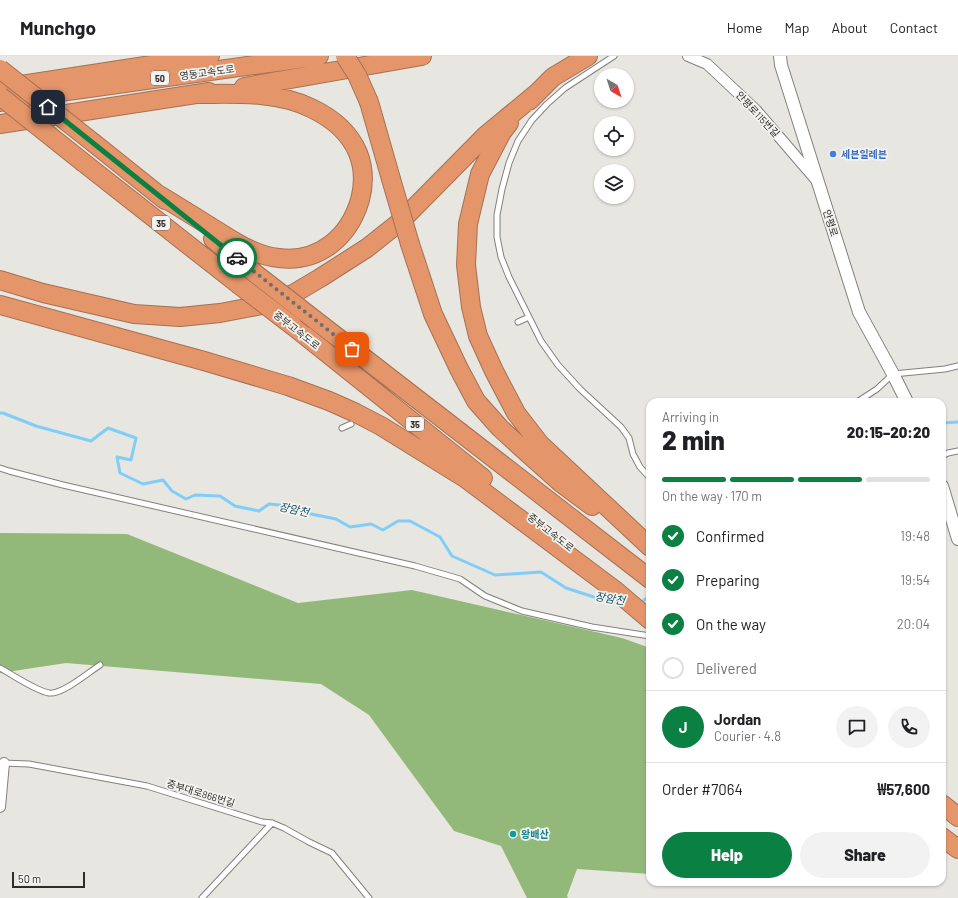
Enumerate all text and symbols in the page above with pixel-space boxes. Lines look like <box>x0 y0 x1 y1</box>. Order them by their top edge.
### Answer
text: Munchgo <box>20 16 96 39</box>
text: Home <box>727 19 763 36</box>
text: Map <box>785 19 809 36</box>
text: About <box>831 19 868 36</box>
text: Contact <box>890 19 938 36</box>
street label: 영동고속도로 <box>179 62 235 82</box>
north arrow <box>594 68 634 108</box>
map controls <box>594 68 634 204</box>
road number: 50 <box>151 71 169 85</box>
street label: 안평로115번길 <box>734 89 782 139</box>
pin <box>31 90 65 124</box>
icon: home <box>37 96 59 118</box>
button: locate <box>594 116 634 156</box>
place label: 세븐일레븐 <box>841 148 887 160</box>
marker: 세븐일레븐 <box>828 149 838 159</box>
button: layers <box>594 164 634 204</box>
street label: 안평로 <box>821 208 841 238</box>
road number: 35 <box>152 216 170 230</box>
courier <box>217 238 257 278</box>
icon: car <box>226 247 248 269</box>
street label: 중부고속도로 <box>272 308 322 352</box>
pin <box>335 332 369 366</box>
icon: bag <box>341 338 363 360</box>
text: Arriving in <box>662 409 719 425</box>
road number: 35 <box>406 417 424 431</box>
text: 20:15–20:20 <box>847 423 930 441</box>
text: 2 min <box>662 424 725 455</box>
text: On the way · 170 m <box>662 488 762 504</box>
water label: 장암천 <box>278 499 312 519</box>
street label: 중부고속도로 <box>526 510 576 554</box>
icon: check <box>662 525 684 547</box>
text: Confirmed <box>696 527 764 545</box>
text: 19:48 <box>900 528 930 544</box>
icon: check <box>662 569 684 591</box>
text: Preparing <box>696 571 760 589</box>
text: 19:54 <box>900 572 930 588</box>
water label: 장암천 <box>594 589 628 607</box>
icon: check <box>662 613 684 635</box>
text: On the way <box>696 615 766 633</box>
text: 20:04 <box>897 616 930 632</box>
text: Delivered <box>696 659 757 677</box>
button: chat <box>836 706 878 748</box>
button: phone <box>888 706 930 748</box>
text: Jordan <box>714 710 761 728</box>
text: J <box>679 718 687 736</box>
text: Courier · 4.8 <box>714 728 781 744</box>
street label: 중부대로866번길 <box>165 777 237 809</box>
text: Order #7064 <box>662 780 743 798</box>
text: ₩57,600 <box>877 780 930 798</box>
place label: 왕배산 <box>521 828 549 840</box>
marker: 왕배산 <box>508 829 518 839</box>
button: Help <box>662 832 792 878</box>
button: Share <box>800 832 930 878</box>
scale bar <box>12 870 85 889</box>
text: 50 m <box>18 872 41 885</box>

